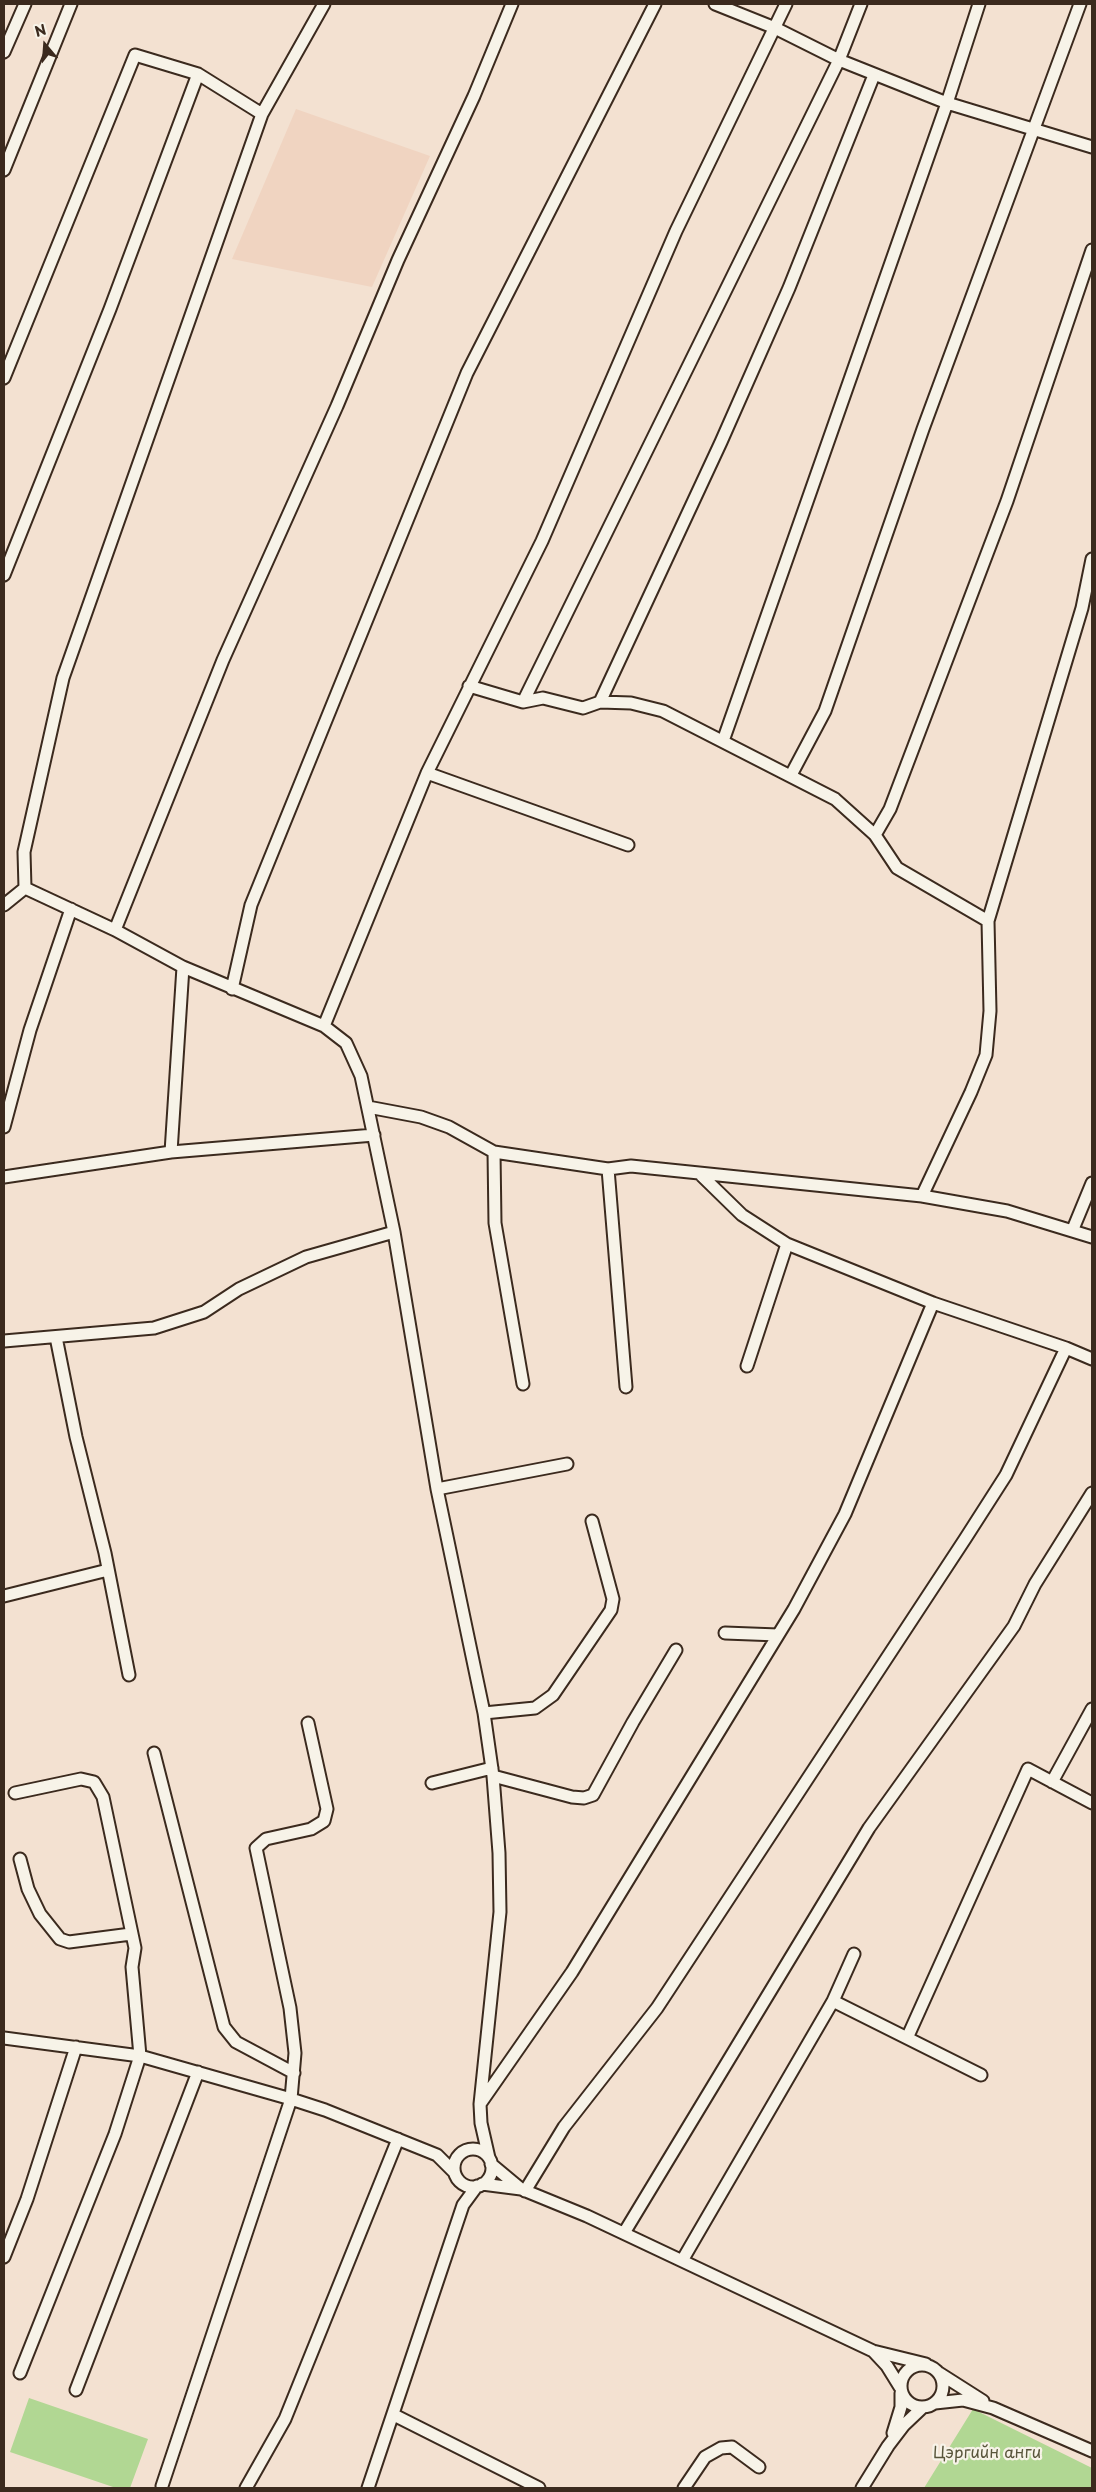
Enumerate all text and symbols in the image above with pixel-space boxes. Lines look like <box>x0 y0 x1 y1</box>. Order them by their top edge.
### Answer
text: N <box>32 19 49 42</box>
north arrow <box>20 20 70 70</box>
park label: Цэргийн анги <box>933 2444 1041 2464</box>

